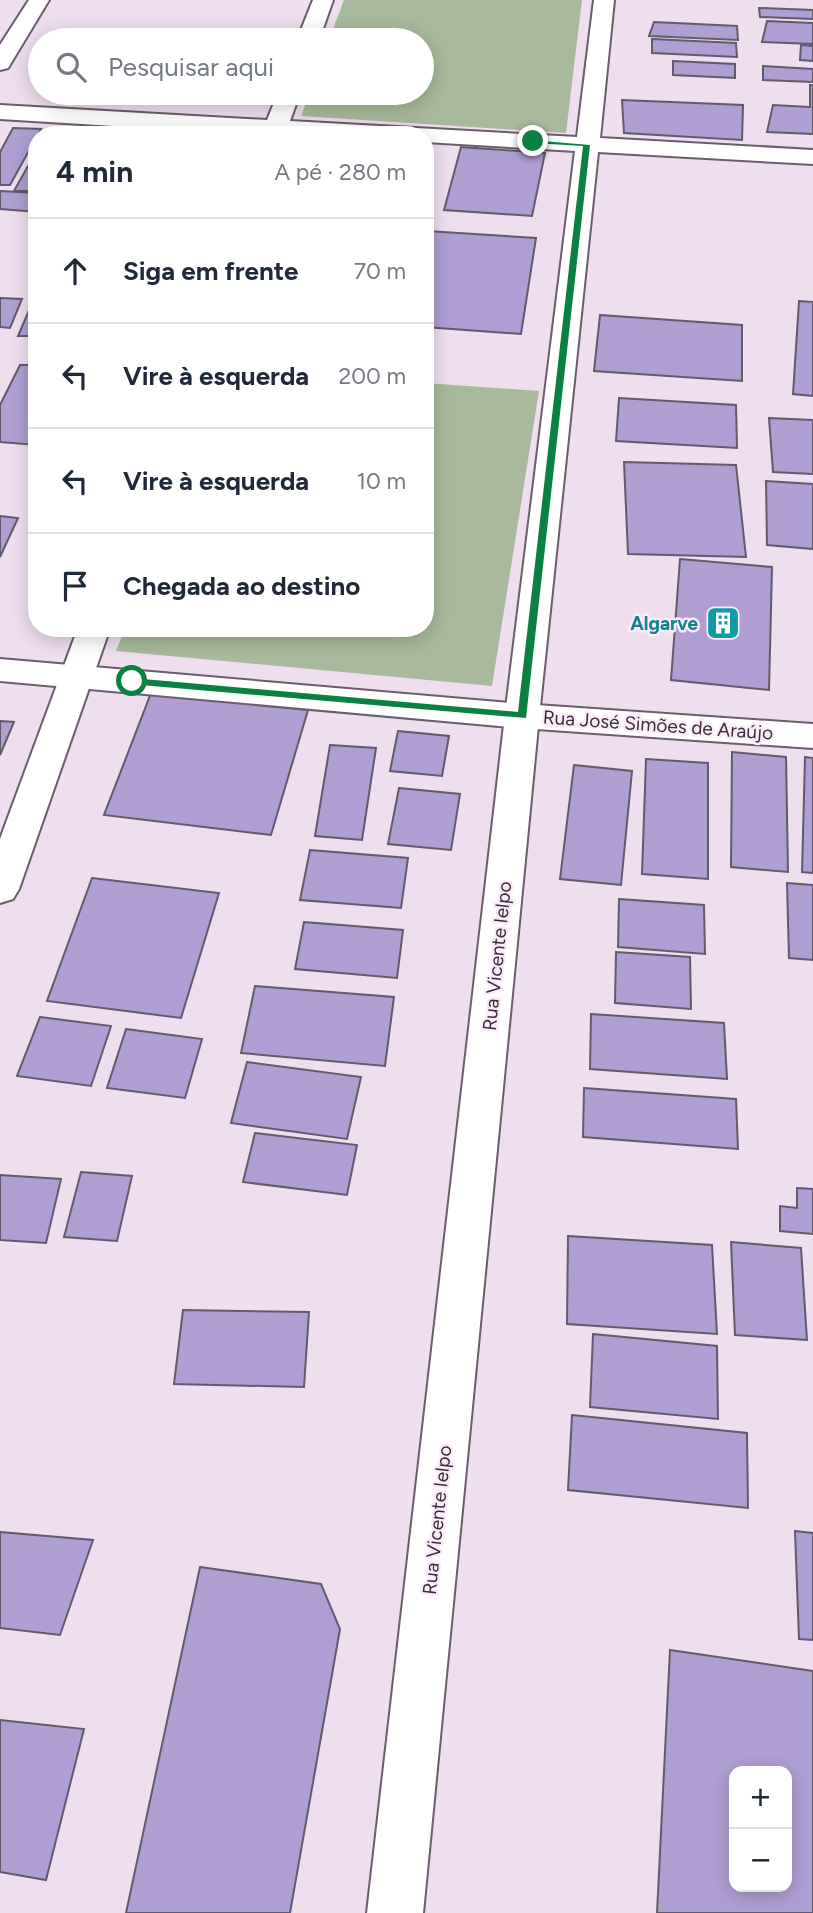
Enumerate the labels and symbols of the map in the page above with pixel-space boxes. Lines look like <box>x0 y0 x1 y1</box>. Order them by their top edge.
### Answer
route end <box>517 125 548 156</box>
building icon: Algarve <box>704 604 742 642</box>
place label: Algarve <box>630 612 698 635</box>
route start <box>116 665 147 696</box>
street label: Rua José Simões de Araújo <box>542 705 774 745</box>
street label: Rua Vicente Ielpo <box>478 880 516 1032</box>
street label: Rua Vicente Ielpo <box>418 1444 456 1596</box>

